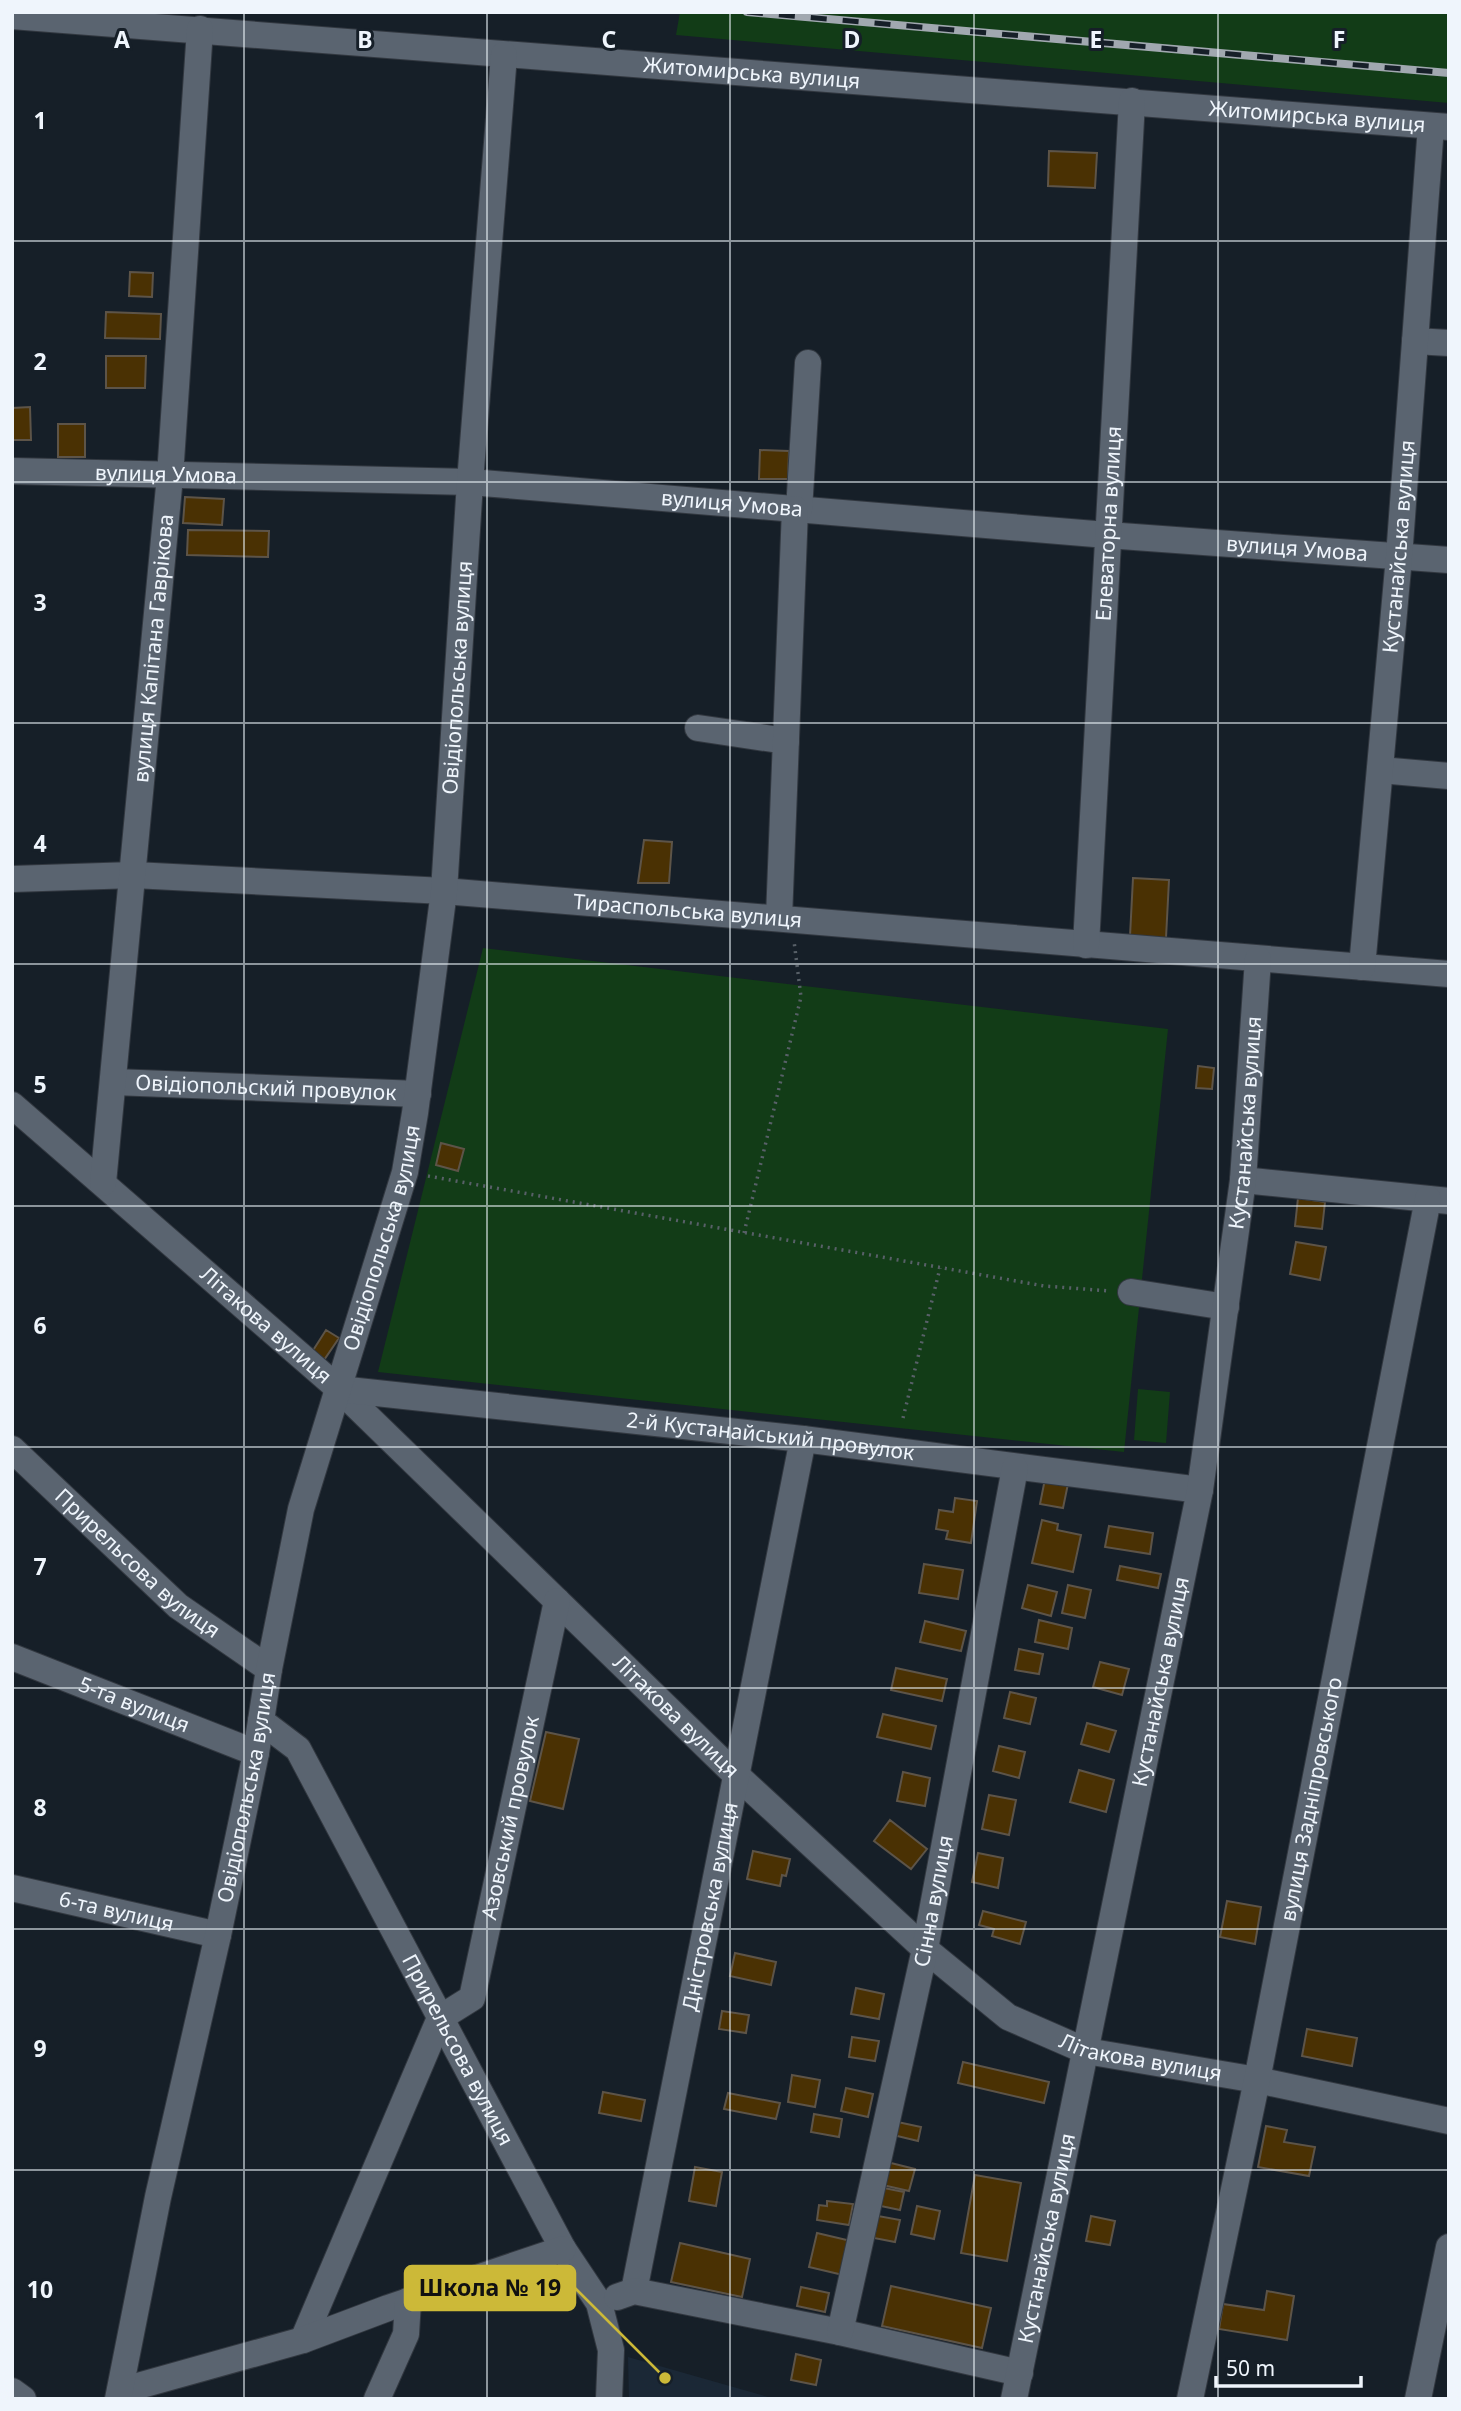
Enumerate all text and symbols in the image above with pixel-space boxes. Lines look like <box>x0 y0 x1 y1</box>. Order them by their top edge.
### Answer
text: A <box>114 23 130 55</box>
text: B <box>357 23 373 55</box>
text: C <box>602 23 617 55</box>
text: D <box>844 23 860 55</box>
text: E <box>1090 23 1102 55</box>
text: F <box>1333 23 1345 55</box>
street label: Житомирська вулиця <box>642 50 861 94</box>
street label: Житомирська вулиця <box>1208 93 1427 138</box>
text: 1 <box>33 104 47 136</box>
text: 2 <box>33 345 47 377</box>
street label: Елеваторна вулиця <box>1089 425 1127 622</box>
street label: Кустанайська вулиця <box>1375 439 1421 654</box>
street label: вулиця Умова <box>95 458 237 489</box>
street label: вулиця Умова <box>660 483 804 523</box>
street label: вулиця Капітана Гаврікова <box>126 513 179 784</box>
street label: вулиця Умова <box>1225 529 1369 567</box>
street label: Овідіопольська вулиця <box>435 560 478 795</box>
text: 3 <box>33 586 47 618</box>
text: 4 <box>33 827 47 859</box>
street label: Тираспольська вулиця <box>572 887 803 934</box>
street label: Кустанайська вулиця <box>1221 1015 1267 1231</box>
text: 5 <box>33 1068 47 1100</box>
street label: Овідіопольский провулок <box>135 1068 397 1106</box>
street label: Овідіопольська вулиця <box>336 1123 426 1354</box>
street label: Літакова вулиця <box>195 1260 338 1389</box>
text: 6 <box>33 1309 47 1341</box>
street label: 2-й Кустанайський провулок <box>625 1405 916 1466</box>
street label: Прирельсова вулиця <box>49 1482 226 1644</box>
text: 7 <box>33 1550 47 1582</box>
street label: Кустанайська вулиця <box>1125 1574 1195 1789</box>
street label: Літакова вулиця <box>608 1648 746 1784</box>
street label: 5-та вулиця <box>75 1670 194 1738</box>
street label: Овідіопольська вулиця <box>210 1670 281 1905</box>
street label: вулиця Задніпровського <box>1273 1674 1348 1924</box>
street label: Азовський провулок <box>474 1713 545 1922</box>
text: 8 <box>33 1791 47 1823</box>
street label: Дністровська вулиця <box>675 1799 744 2013</box>
street label: Сінна вулиця <box>906 1833 959 1969</box>
street label: 6-та вулиця <box>56 1884 177 1937</box>
street label: Прирельсова вулиця <box>396 1949 521 2150</box>
street label: Літакова вулиця <box>1055 2026 1224 2087</box>
text: 9 <box>33 2032 47 2064</box>
street label: Кустанайська вулиця <box>1011 2131 1081 2346</box>
callout: Школа № 19 <box>405 2266 575 2310</box>
text: Школа № 19 <box>419 2271 561 2303</box>
text: 10 <box>27 2273 53 2305</box>
scale bar <box>1216 2344 1361 2388</box>
text: 50 m <box>1226 2354 1275 2382</box>

